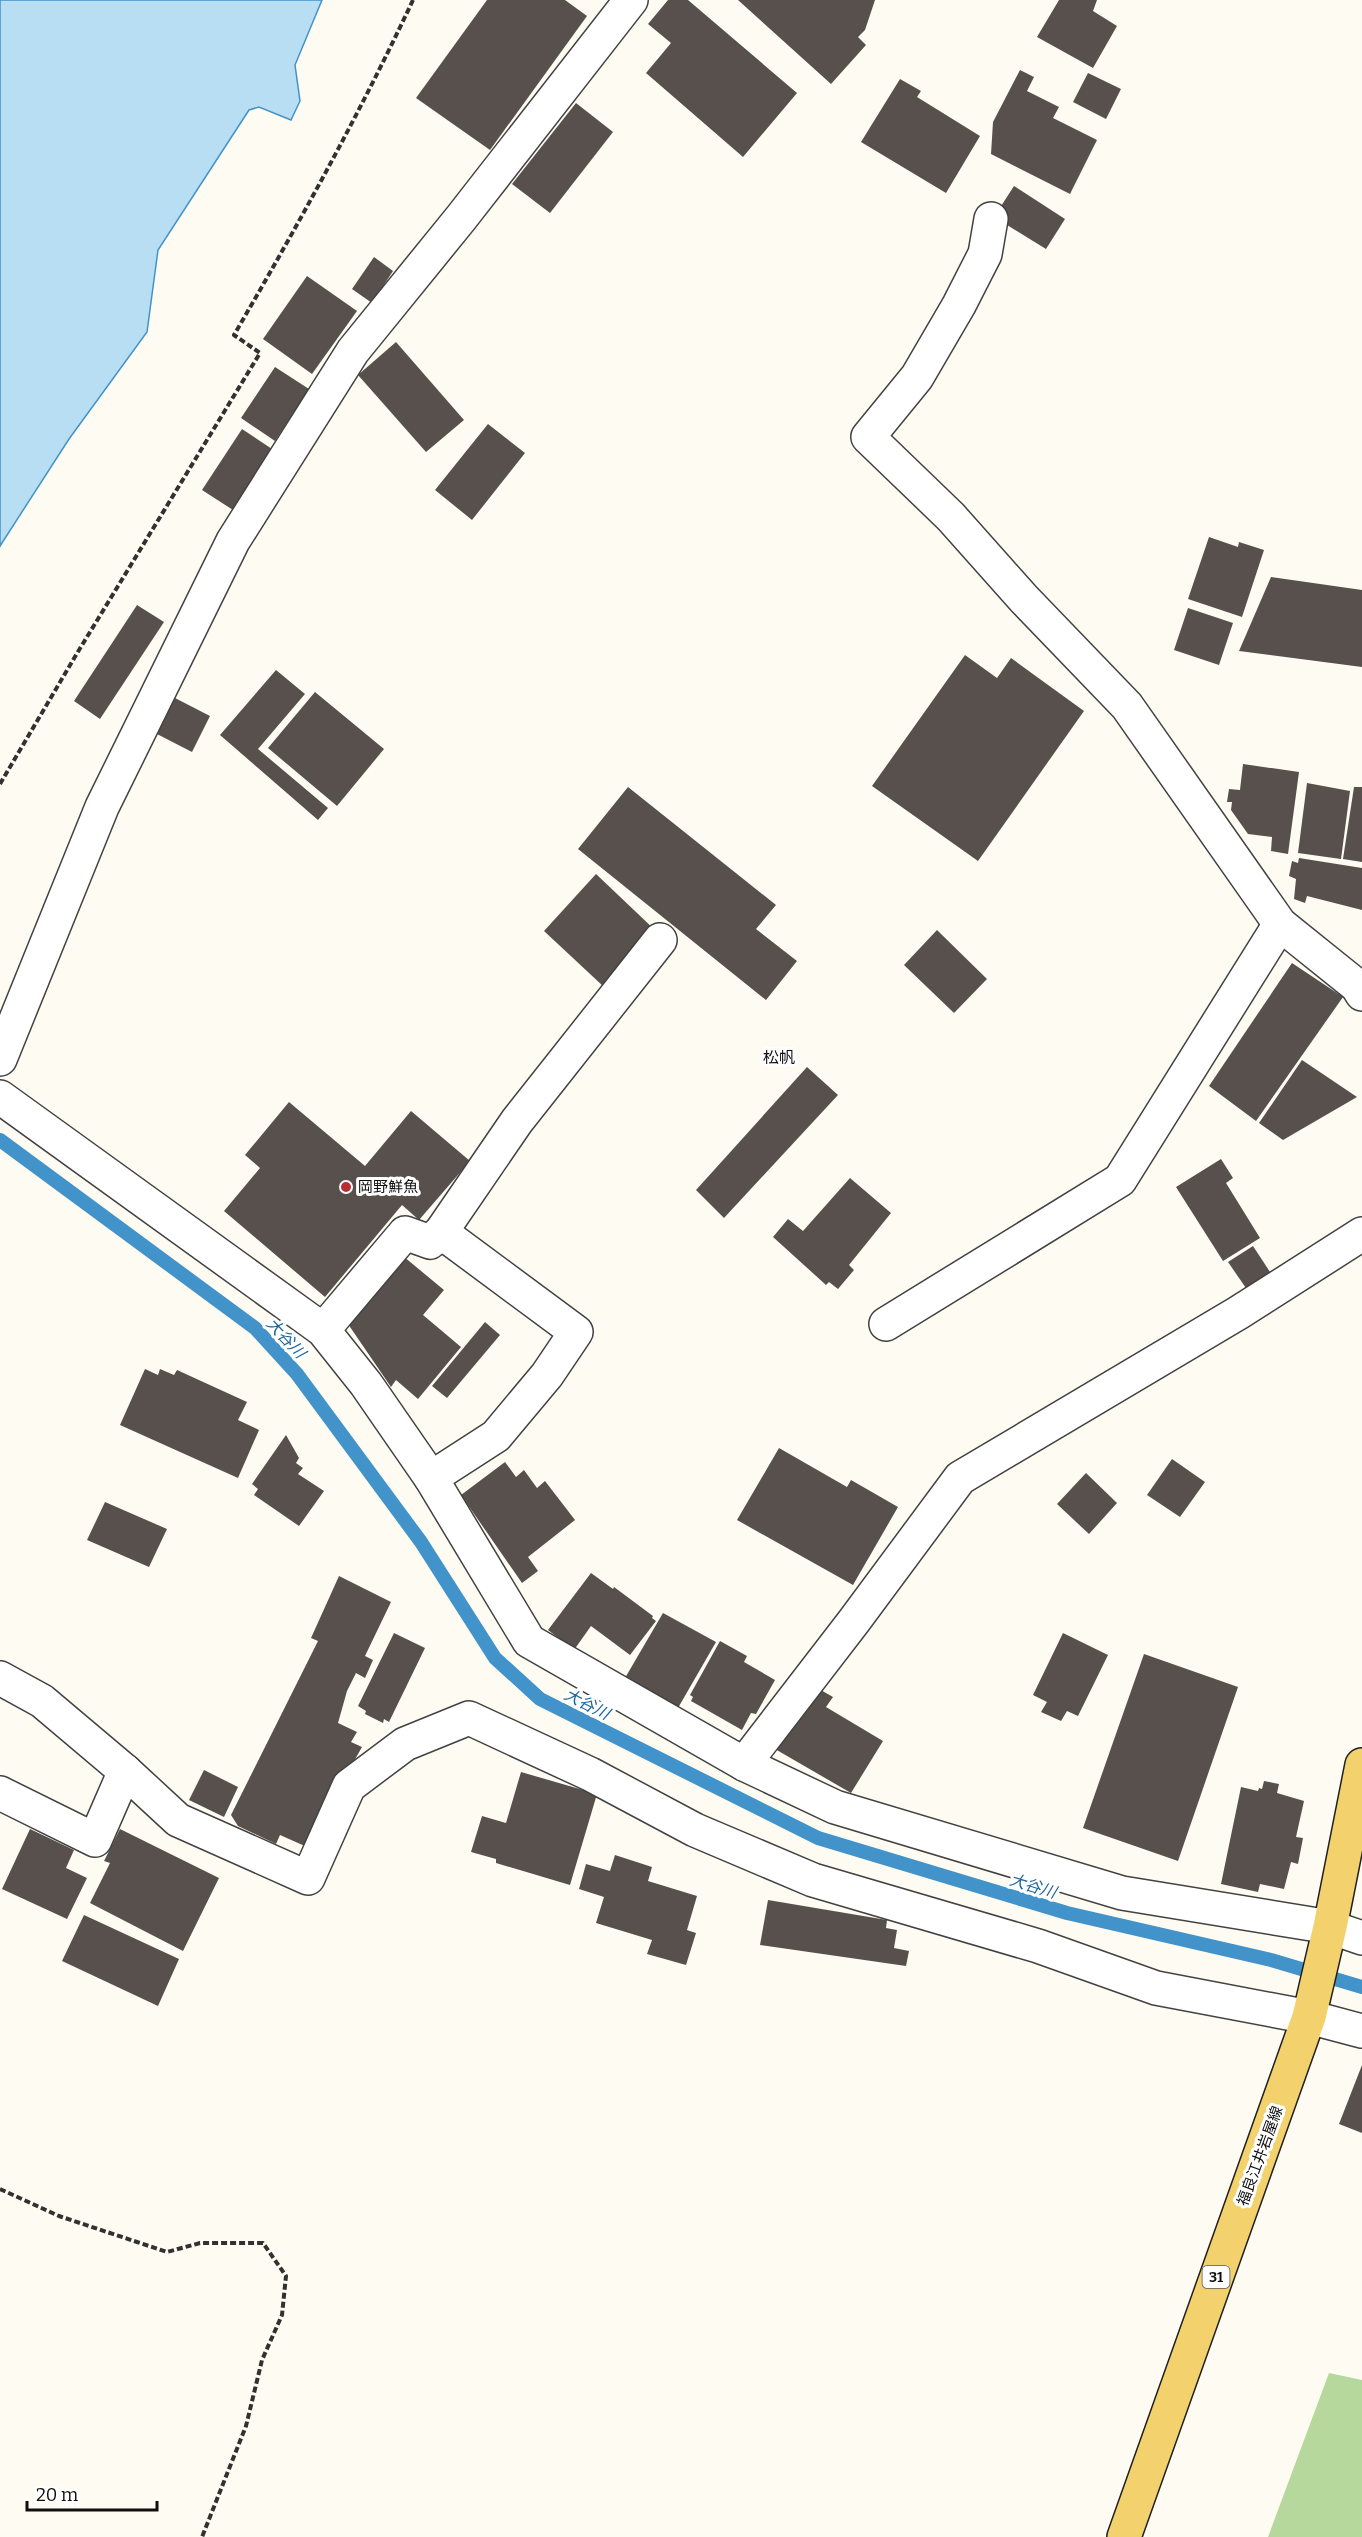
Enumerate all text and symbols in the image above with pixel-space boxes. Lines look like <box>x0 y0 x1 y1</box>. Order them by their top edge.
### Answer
district label: 松帆 <box>763 1048 795 1067</box>
place label: 岡野鮮魚 <box>358 1178 418 1196</box>
marker: 岡野鮮魚 <box>339 1180 353 1194</box>
water label: 大谷川 <box>263 1314 311 1363</box>
water label: 大谷川 <box>561 1685 614 1724</box>
water label: 大谷川 <box>1007 1870 1061 1903</box>
street label: 福良江井岩屋線 <box>1234 2104 1286 2208</box>
road number: 31 <box>1202 2266 1230 2288</box>
scale bar <box>27 2474 158 2512</box>
text: 20 m <box>36 2484 78 2506</box>

